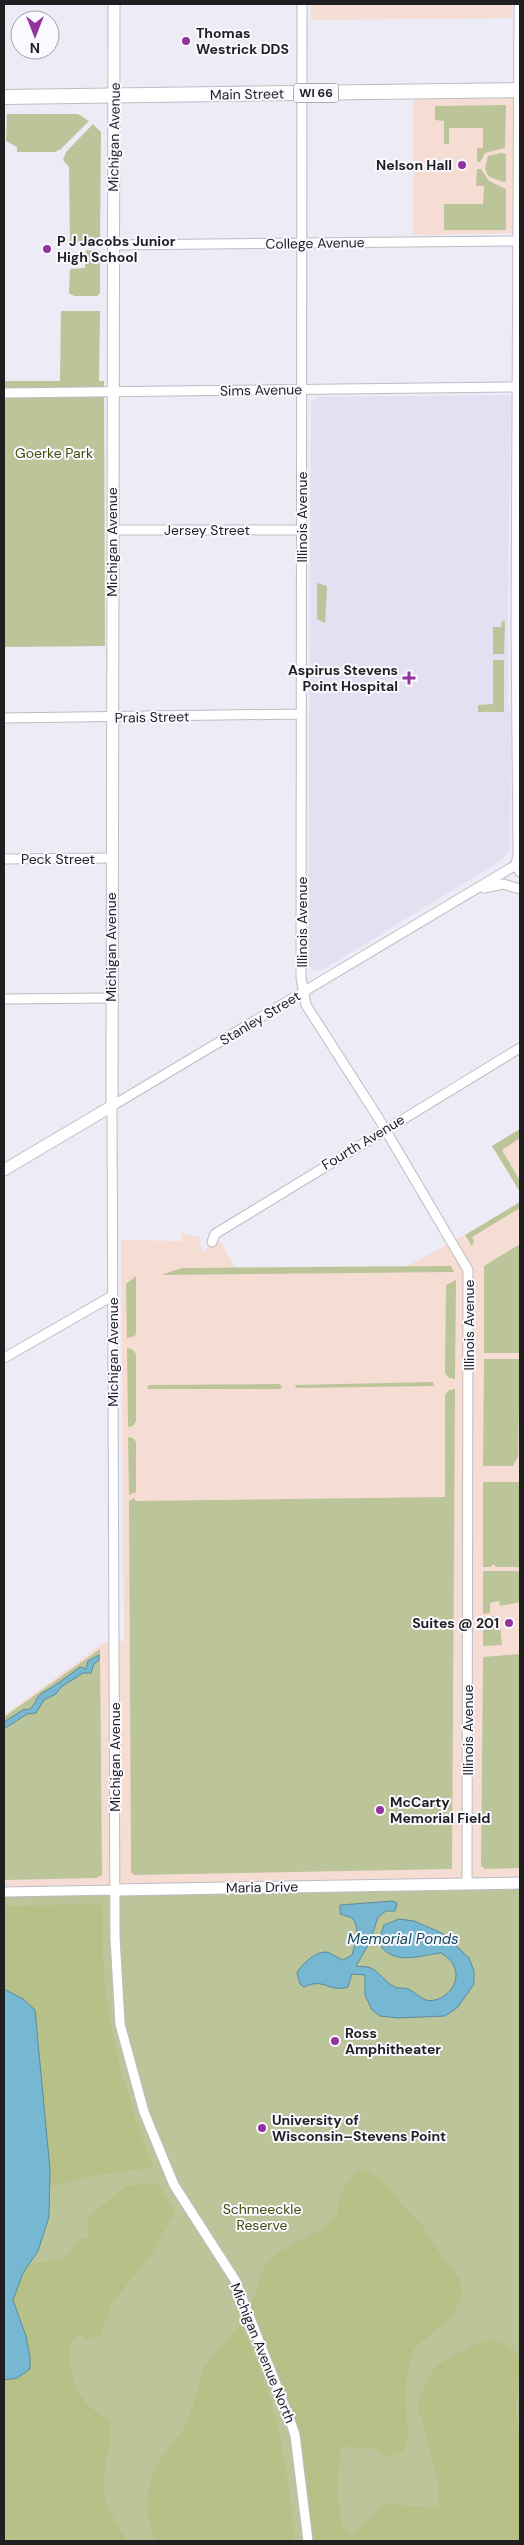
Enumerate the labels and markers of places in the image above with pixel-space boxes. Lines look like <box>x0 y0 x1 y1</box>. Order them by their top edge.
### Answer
place label: Thomas Westrick DDS <box>196 24 289 58</box>
marker: Thomas Westrick DDS <box>180 35 192 47</box>
place label: Nelson Hall <box>376 156 452 174</box>
marker: Nelson Hall <box>456 159 468 171</box>
place label: P J Jacobs Junior High School <box>57 232 176 266</box>
marker: P J Jacobs Junior High School <box>41 243 53 255</box>
place label: Aspirus Stevens Point Hospital <box>288 661 398 695</box>
marker: Aspirus Stevens Point Hospital <box>402 671 416 685</box>
place label: Suites @ 201 <box>412 1614 499 1632</box>
marker: Suites @ 201 <box>503 1617 515 1629</box>
place label: McCarty Memorial Field <box>390 1793 490 1827</box>
marker: McCarty Memorial Field <box>374 1804 386 1816</box>
place label: Ross Amphitheater <box>345 2024 441 2058</box>
marker: Ross Amphitheater <box>329 2035 341 2047</box>
place label: University of Wisconsin–Stevens Point <box>272 2111 446 2145</box>
marker: University of Wisconsin–Stevens Point <box>256 2122 268 2134</box>

